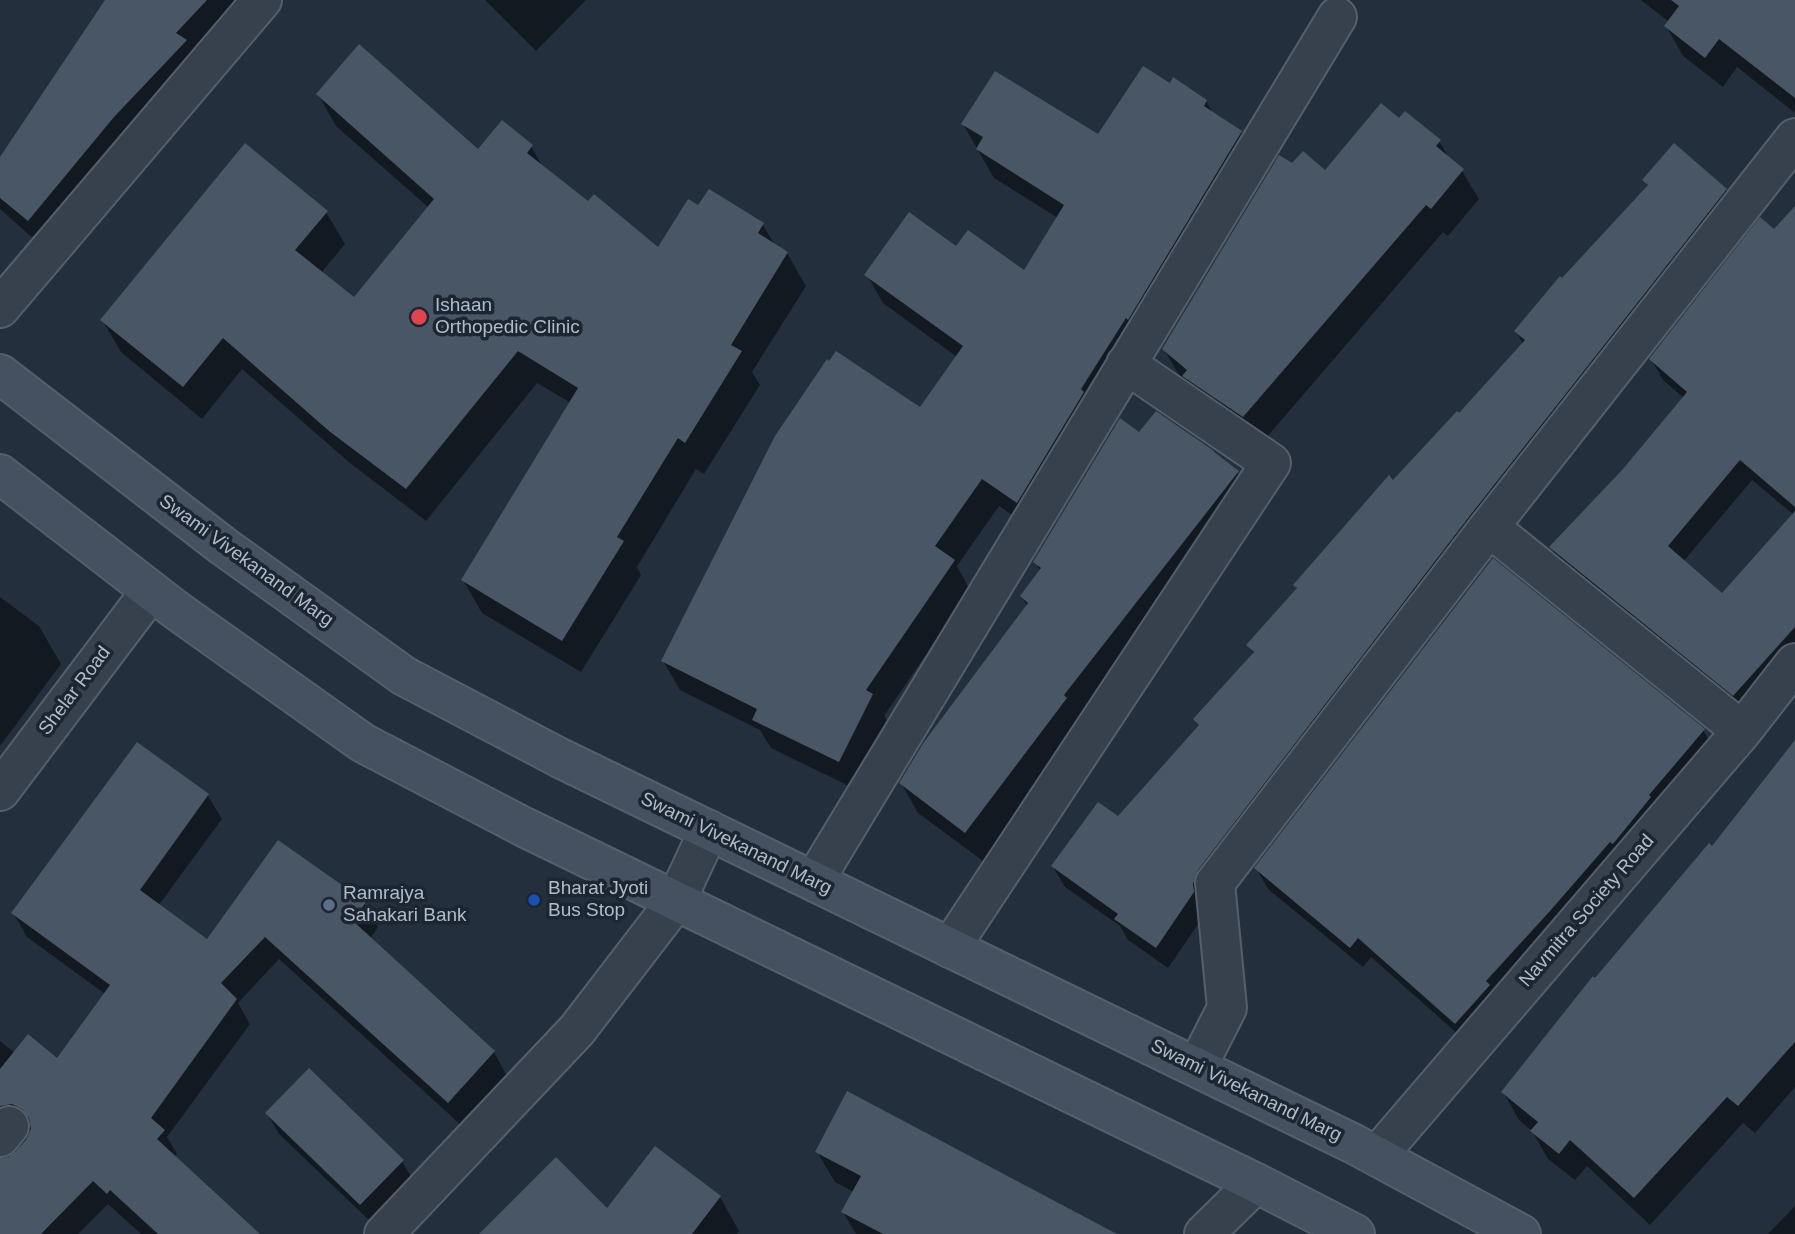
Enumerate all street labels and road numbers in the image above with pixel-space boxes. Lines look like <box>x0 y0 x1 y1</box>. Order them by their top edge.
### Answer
street label: Swami Vivekanand Marg <box>154 490 338 632</box>
street label: Shelar Road <box>34 642 116 740</box>
street label: Swami Vivekanand Marg <box>637 788 835 900</box>
street label: Navmitra Society Road <box>1515 830 1659 992</box>
street label: Swami Vivekanand Marg <box>1147 1035 1345 1147</box>

